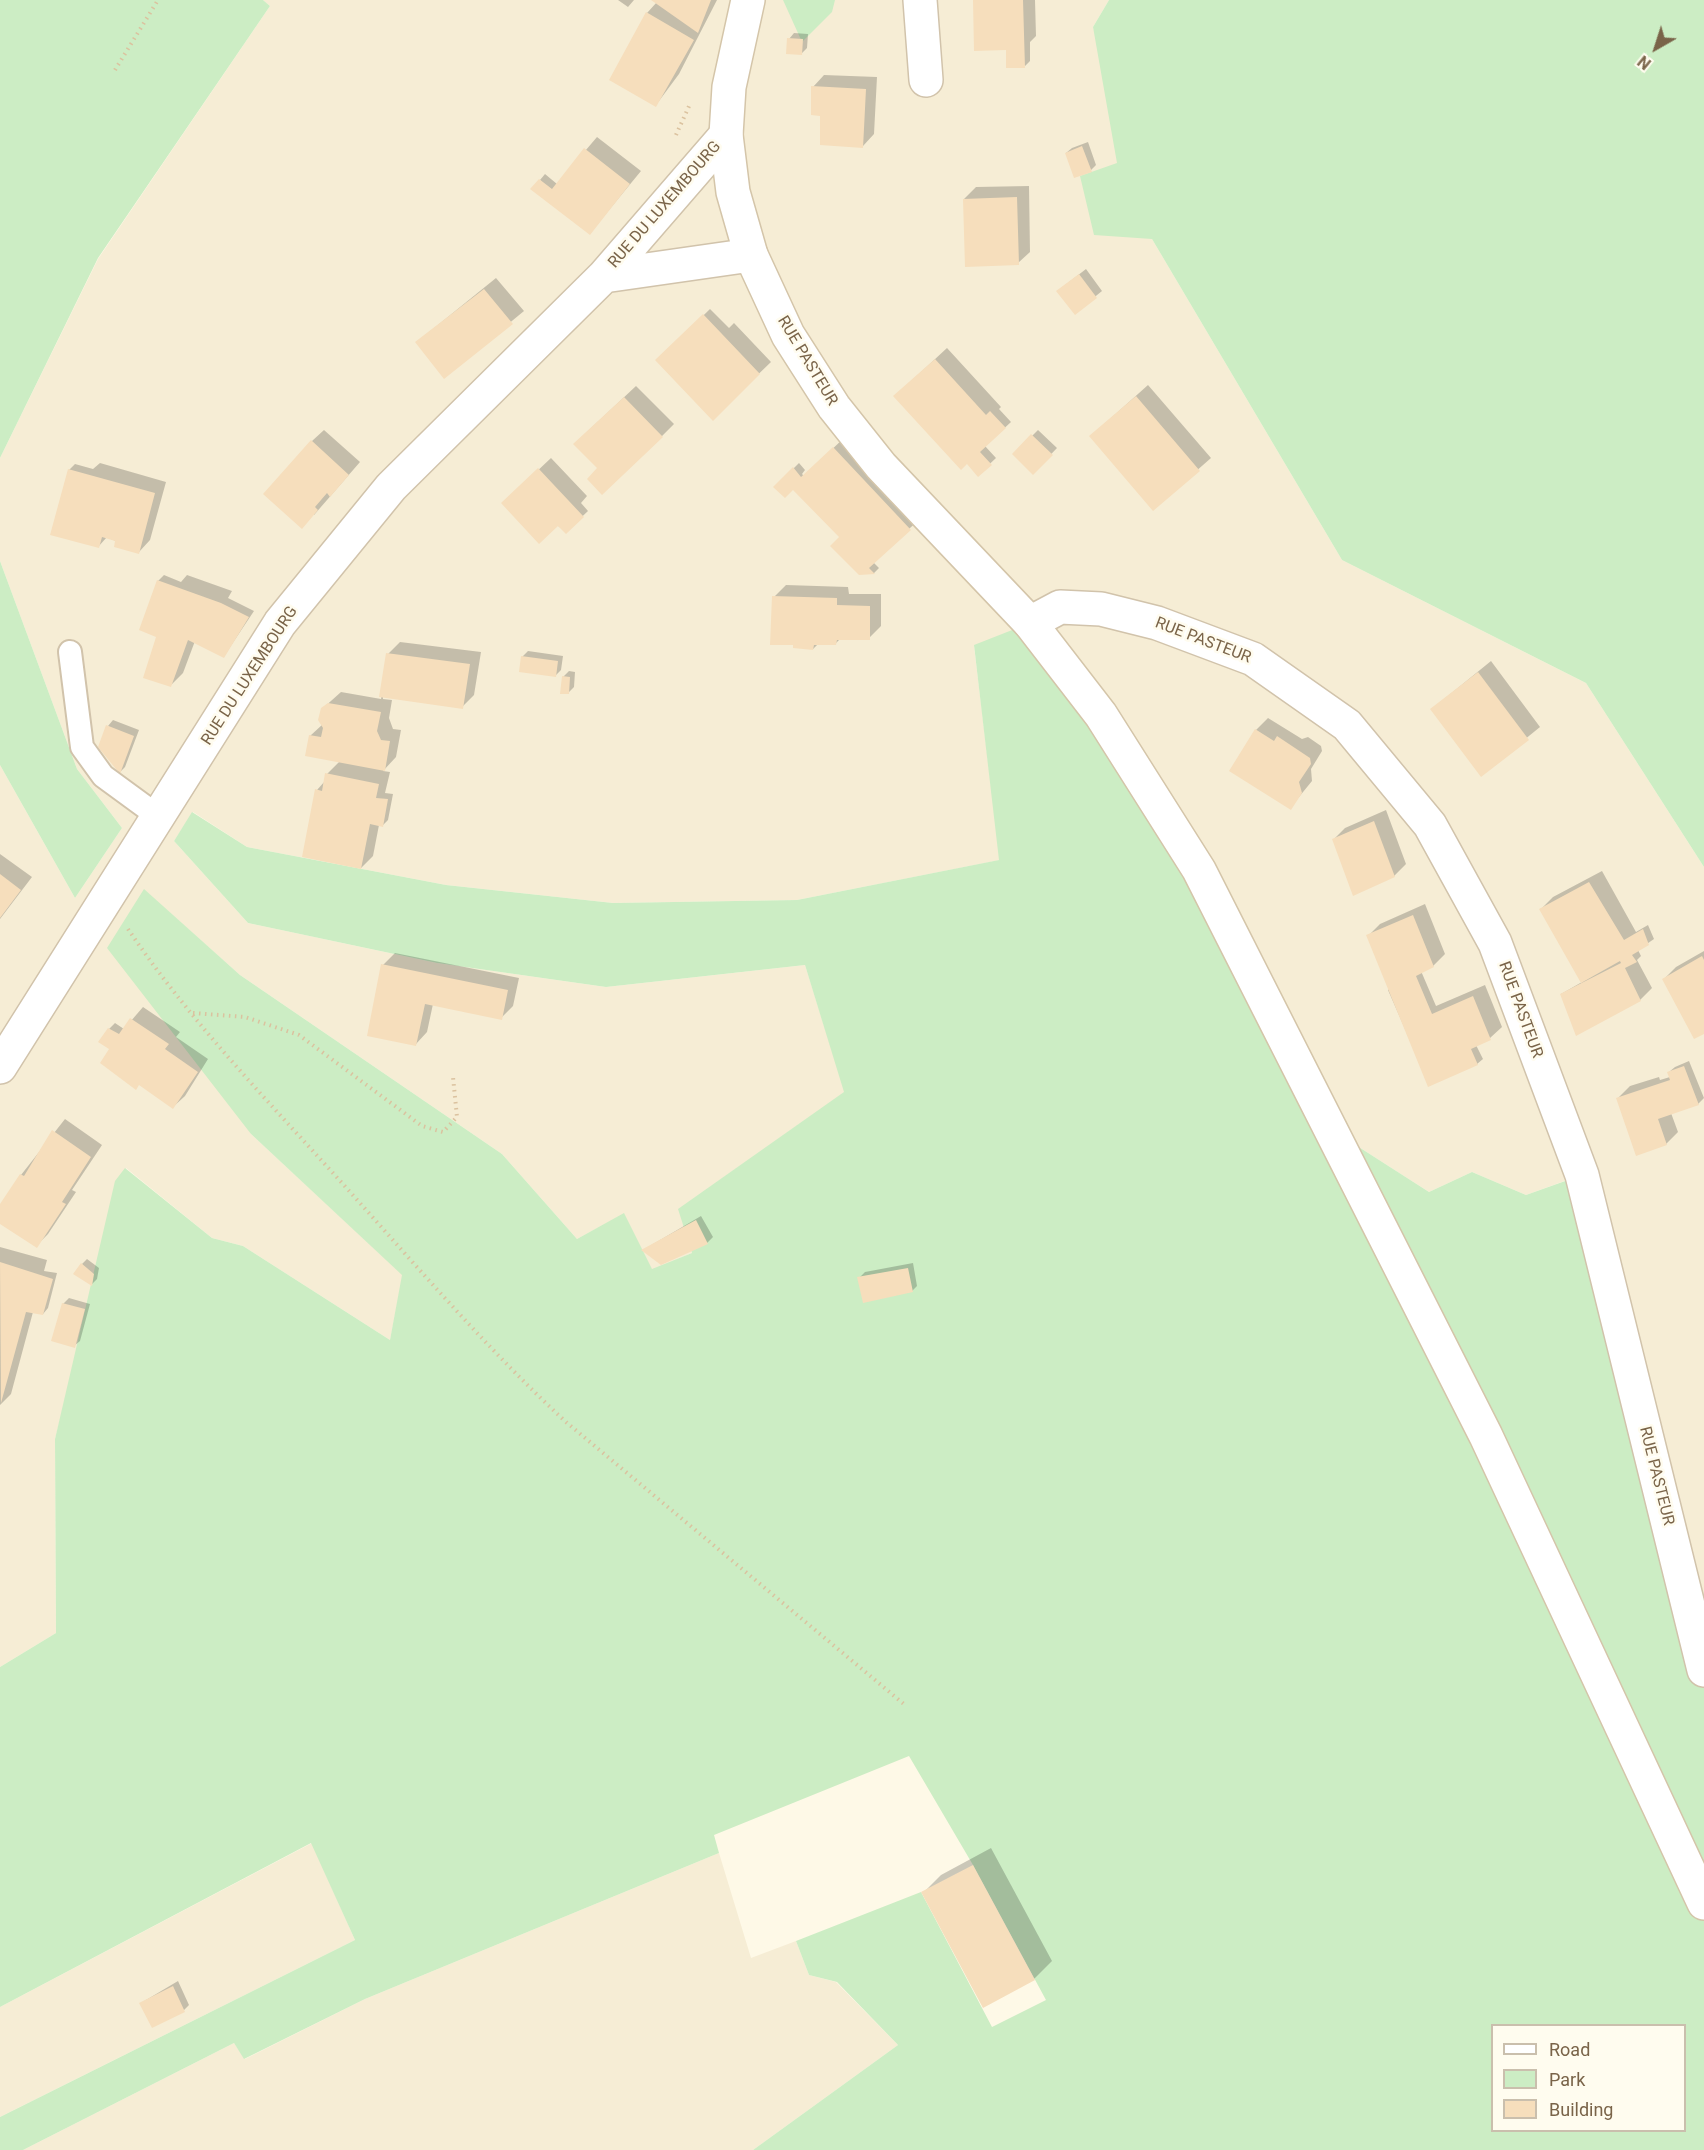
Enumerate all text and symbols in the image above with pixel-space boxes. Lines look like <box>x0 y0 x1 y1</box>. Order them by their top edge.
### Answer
north arrow <box>1626 18 1686 78</box>
text: N <box>1634 51 1655 73</box>
street label: RUE DU LUXEMBOURG <box>605 138 725 272</box>
street label: RUE PASTEUR <box>773 313 841 409</box>
street label: RUE DU LUXEMBOURG <box>198 603 302 749</box>
street label: RUE PASTEUR <box>1152 614 1254 668</box>
street label: RUE PASTEUR <box>1494 959 1546 1061</box>
street label: RUE PASTEUR <box>1634 1425 1678 1527</box>
legend <box>1491 2024 1686 2132</box>
text: Road <box>1549 2039 1590 2060</box>
text: Park <box>1549 2069 1585 2090</box>
text: Building <box>1549 2099 1613 2120</box>

